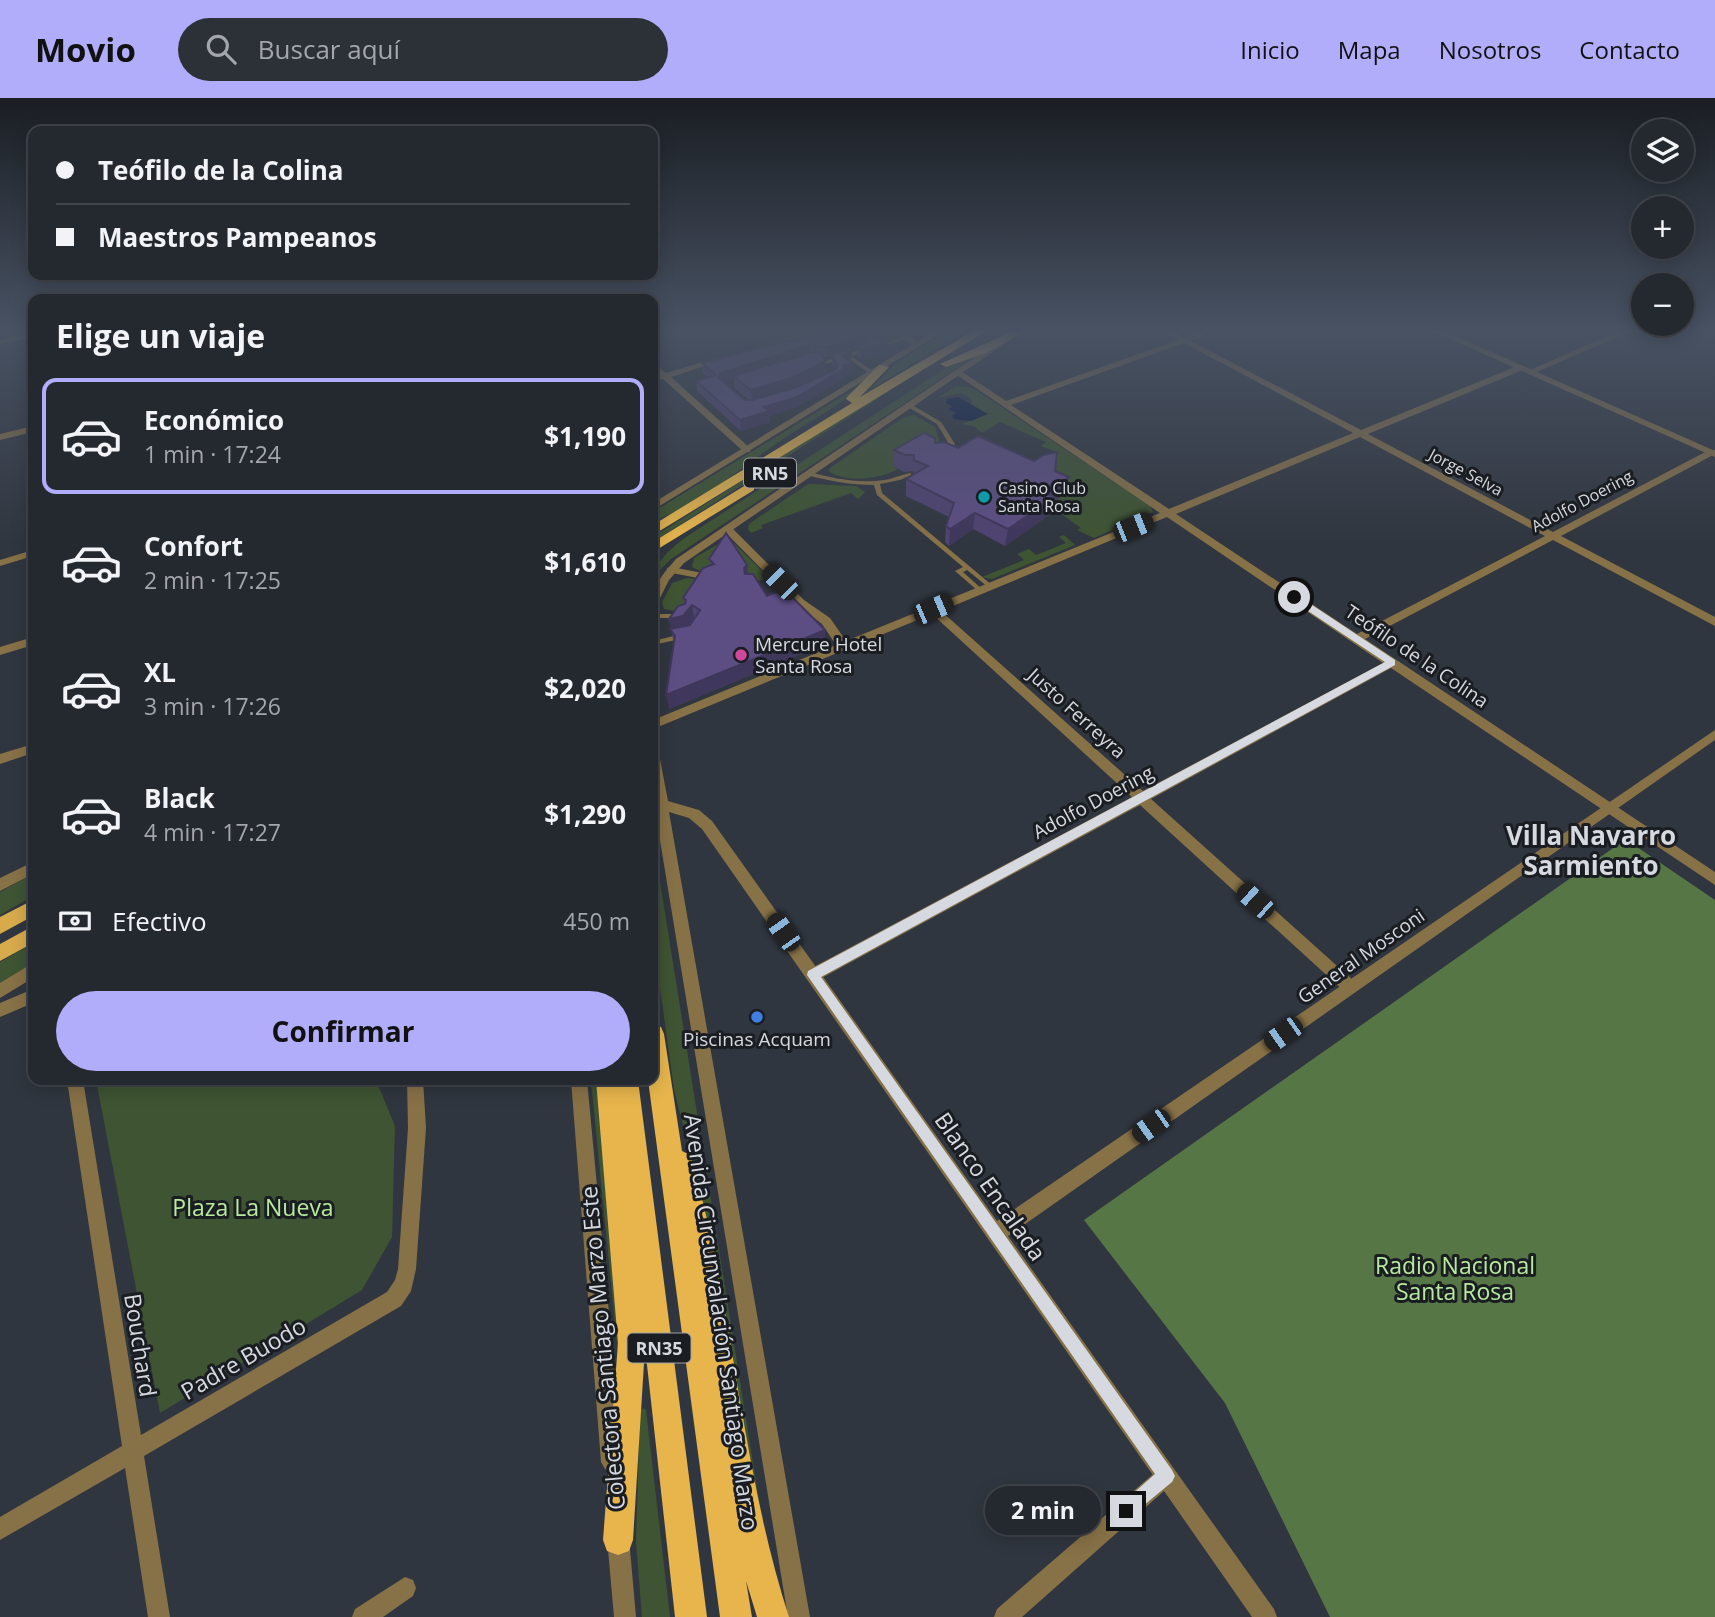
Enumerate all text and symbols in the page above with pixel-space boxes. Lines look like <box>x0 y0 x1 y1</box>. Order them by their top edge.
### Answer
search box <box>178 18 668 81</box>
text: Movio <box>35 27 136 72</box>
icon: search <box>202 30 240 68</box>
text: Buscar aquí <box>258 31 400 67</box>
text: Inicio <box>1240 33 1300 66</box>
text: Mapa <box>1338 33 1401 66</box>
text: Nosotros <box>1439 33 1541 66</box>
text: Contacto <box>1579 33 1680 66</box>
map controls <box>1631 119 1694 336</box>
button: layers <box>1631 119 1694 182</box>
text: Teófilo de la Colina <box>98 152 344 188</box>
button: + <box>1631 196 1694 259</box>
text: Maestros Pampeanos <box>98 219 377 255</box>
button: − <box>1631 273 1694 336</box>
text: Elige un viaje <box>56 314 265 357</box>
text: Económico <box>144 402 284 438</box>
icon: car <box>60 405 123 468</box>
text: $1,190 <box>544 418 626 454</box>
text: 1 min · 17:24 <box>144 438 281 470</box>
street label: Jorge Selva <box>1423 442 1507 501</box>
road number: RN5 <box>744 458 796 488</box>
street label: Adolfo Doering <box>1527 465 1637 537</box>
place label: Casino Club Santa Rosa <box>998 477 1086 517</box>
marker: Casino Club Santa Rosa <box>976 489 992 505</box>
car <box>1110 509 1157 545</box>
text: Confort <box>144 528 243 564</box>
icon: car <box>60 531 123 594</box>
text: $1,610 <box>544 544 626 580</box>
car <box>758 560 803 604</box>
text: 2 min · 17:25 <box>144 564 281 596</box>
route start <box>1278 581 1310 613</box>
car <box>910 591 957 627</box>
street label: Teófilo de la Colina <box>1340 598 1494 714</box>
place label: Mercure Hotel Santa Rosa <box>755 631 882 679</box>
marker: Mercure Hotel Santa Rosa <box>733 647 749 663</box>
text: XL <box>144 654 176 690</box>
icon: car <box>60 657 123 720</box>
street label: Justo Ferreyra <box>1021 661 1132 764</box>
text: $2,020 <box>544 670 626 706</box>
text: 3 min · 17:26 <box>144 690 281 722</box>
street label: Adolfo Doering <box>1028 759 1158 845</box>
text: Black <box>144 780 215 816</box>
icon: car <box>60 783 123 846</box>
text: $1,290 <box>544 796 626 832</box>
text: 4 min · 17:27 <box>144 816 281 848</box>
district label: Villa Navarro Sarmiento <box>1506 817 1676 883</box>
car <box>1233 879 1278 923</box>
icon: cash <box>56 902 94 940</box>
street label: General Mosconi <box>1292 902 1430 1010</box>
text: Efectivo <box>112 903 207 939</box>
text: 450 m <box>563 905 630 937</box>
car <box>763 909 804 955</box>
button: Confirmar <box>56 991 630 1071</box>
marker: Piscinas Acquam <box>749 1009 765 1025</box>
car <box>1260 1013 1307 1055</box>
place label: Piscinas Acquam <box>683 1026 831 1052</box>
street label: Blanco Encalada <box>928 1105 1054 1267</box>
car <box>1128 1105 1175 1147</box>
street label: Avenida Circunvalación Santiago Marzo <box>677 1112 767 1532</box>
street label: Colectora Santiago Marzo Este <box>572 1185 632 1511</box>
park label: Plaza La Nueva <box>172 1191 334 1223</box>
park label: Radio Nacional Santa Rosa <box>1375 1249 1535 1307</box>
street label: Bouchard <box>117 1291 165 1399</box>
street label: Padre Buodo <box>175 1309 311 1407</box>
road number: RN35 <box>628 1334 690 1363</box>
callout: 2 min <box>986 1486 1102 1536</box>
text: 2 min <box>1011 1494 1075 1526</box>
route end <box>1110 1495 1142 1527</box>

